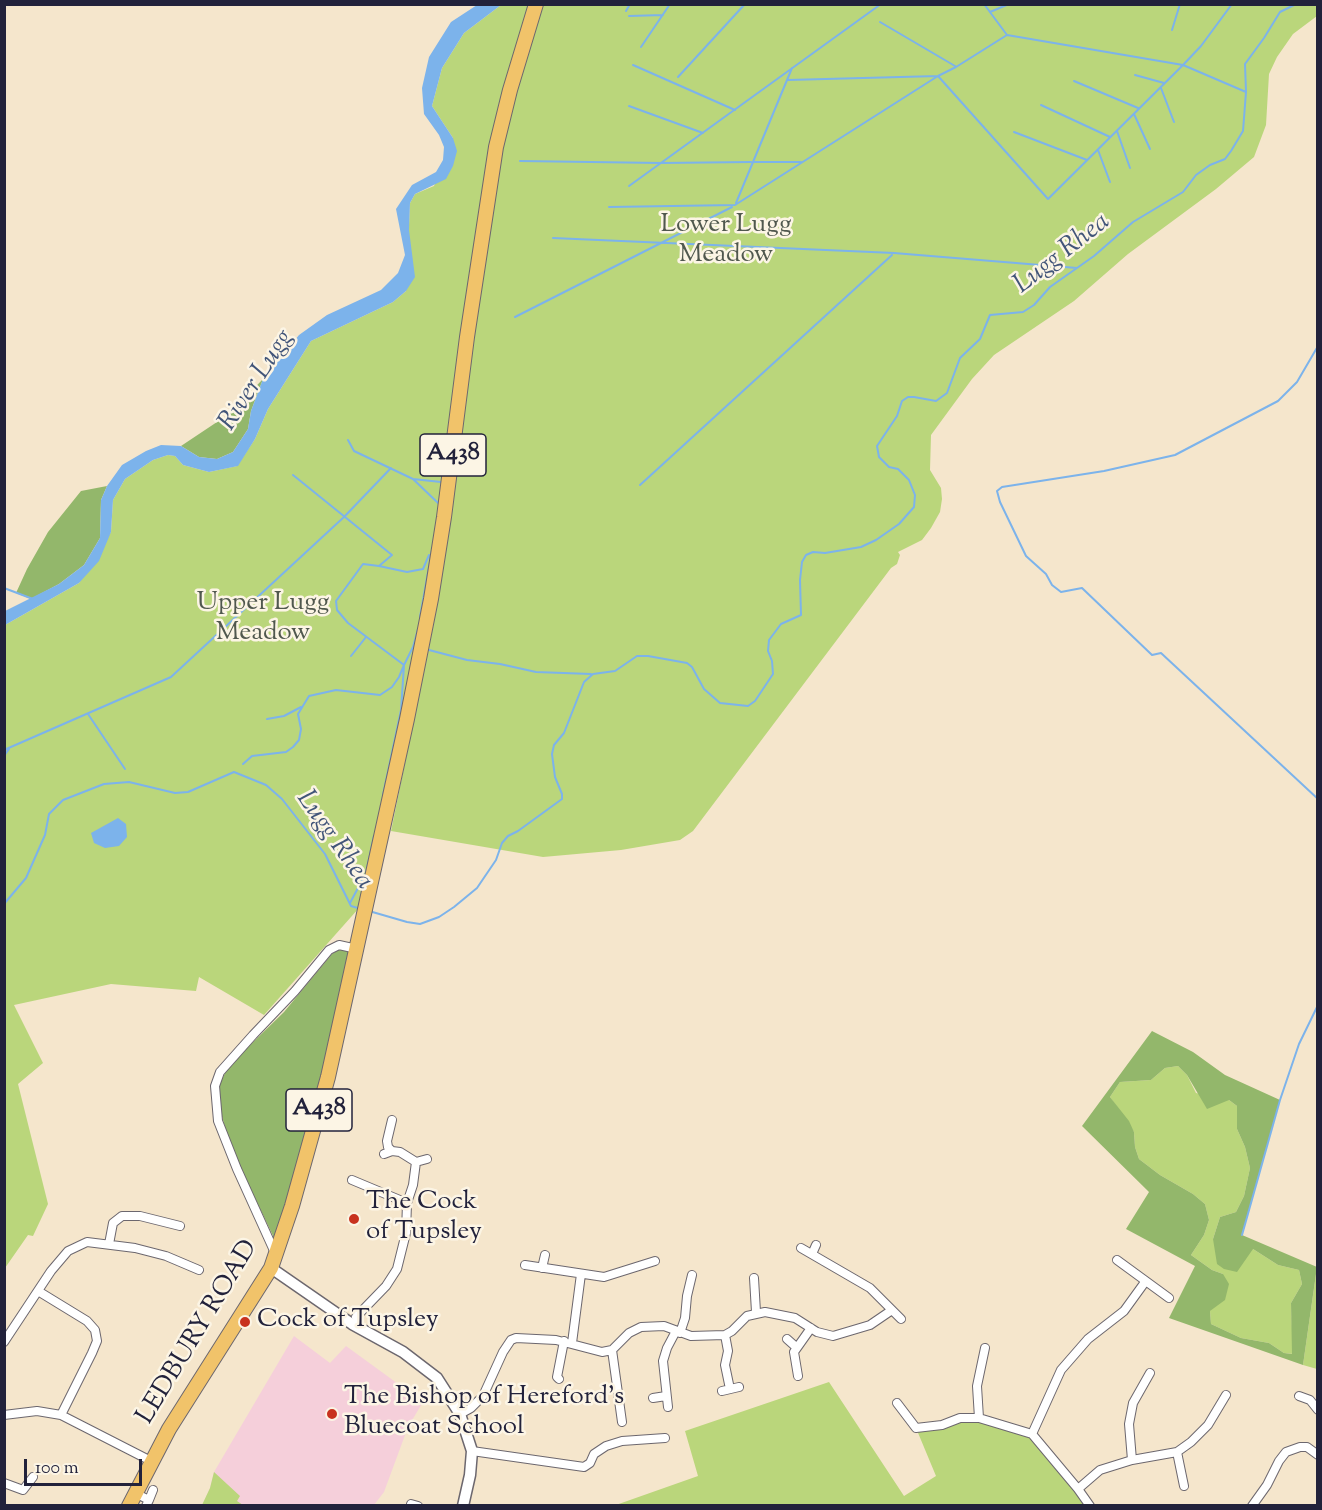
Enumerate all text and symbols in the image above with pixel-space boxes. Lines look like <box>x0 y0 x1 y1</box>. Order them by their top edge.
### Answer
water label: Lugg Rhea <box>1008 207 1118 303</box>
park label: Lower Lugg Meadow <box>660 211 792 272</box>
water label: River Lugg <box>213 324 303 438</box>
road number: A438 <box>420 434 486 476</box>
park label: Upper Lugg Meadow <box>196 589 330 650</box>
water label: Lugg Rhea <box>287 785 379 897</box>
road number: A438 <box>286 1089 352 1131</box>
place label: The Cock of Tupsley <box>366 1188 482 1250</box>
marker: The Cock of Tupsley <box>347 1212 361 1226</box>
street label: LEDBURY ROAD <box>132 1235 266 1431</box>
place label: Cock of Tupsley <box>257 1306 439 1338</box>
marker: Cock of Tupsley <box>238 1315 252 1329</box>
place label: The Bishop of Hereford's Bluecoat School <box>344 1383 624 1444</box>
marker: The Bishop of Hereford's Bluecoat School <box>325 1407 339 1421</box>
scale bar <box>27 1447 146 1485</box>
text: 100 m <box>35 1456 79 1482</box>

